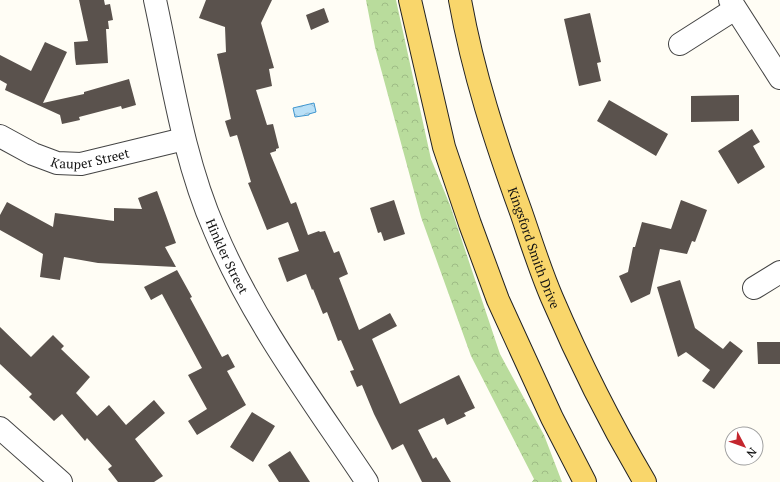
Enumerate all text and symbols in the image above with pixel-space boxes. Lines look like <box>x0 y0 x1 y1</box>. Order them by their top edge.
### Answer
street label: Kauper Street <box>48 144 131 173</box>
street label: Kingsford Smith Drive <box>504 185 565 311</box>
street label: Hinkler Street <box>202 216 253 297</box>
north arrow <box>724 426 764 466</box>
text: N <box>743 445 760 461</box>

